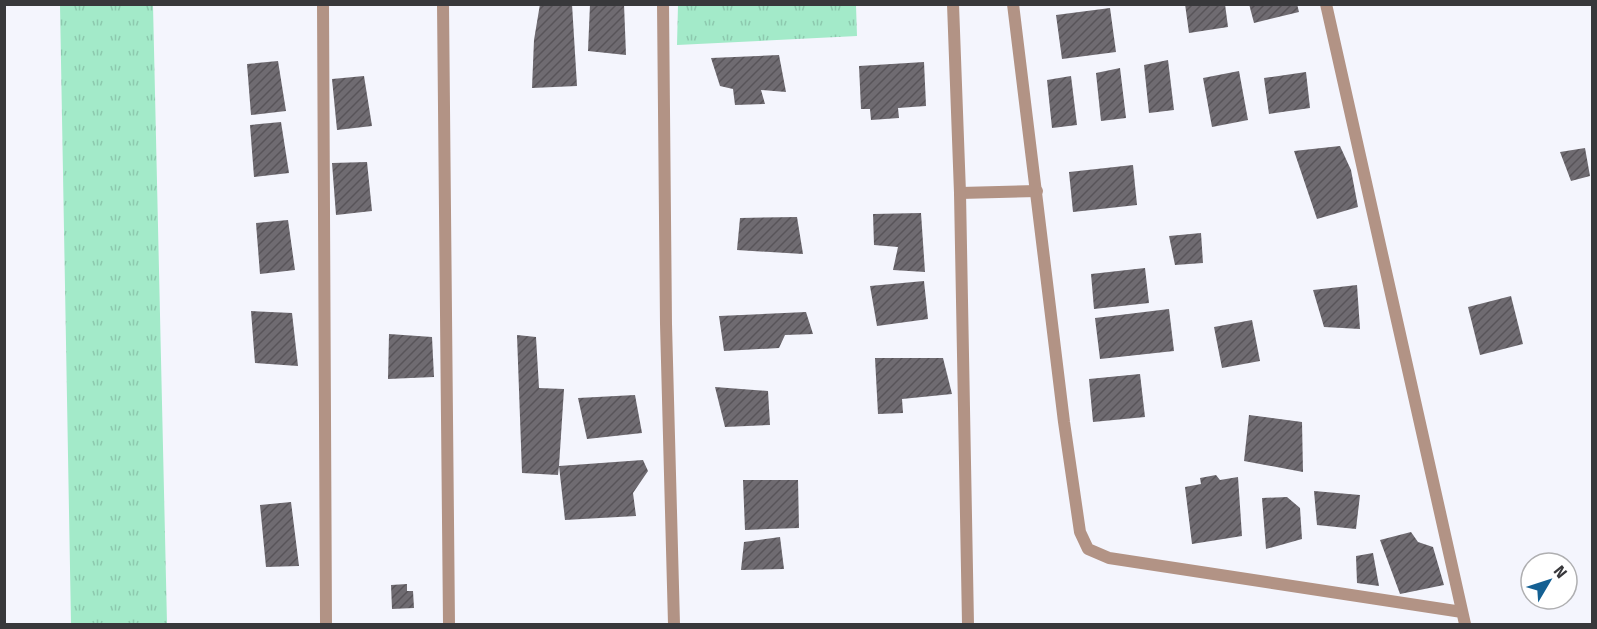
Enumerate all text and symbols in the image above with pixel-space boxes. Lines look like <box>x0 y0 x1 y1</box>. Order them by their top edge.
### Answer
north arrow <box>1519 551 1579 611</box>
text: N <box>1550 562 1571 582</box>

